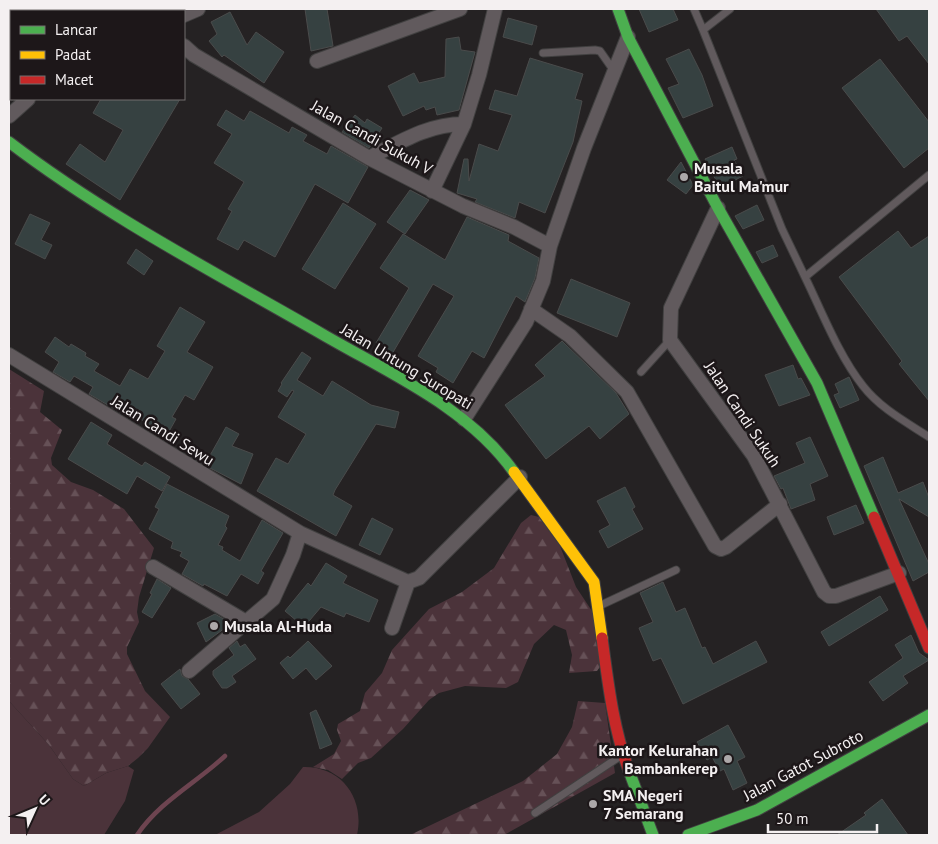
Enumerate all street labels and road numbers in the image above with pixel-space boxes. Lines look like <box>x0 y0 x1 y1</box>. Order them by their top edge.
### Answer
street label: Jalan Candi Sukuh V <box>307 95 437 179</box>
street label: Jalan Untung Suropati <box>336 318 477 413</box>
street label: Jalan Candi Sukuh <box>700 357 786 471</box>
street label: Jalan Candi Sewu <box>107 390 218 470</box>
street label: Jalan Gatot Subroto <box>739 725 866 806</box>

